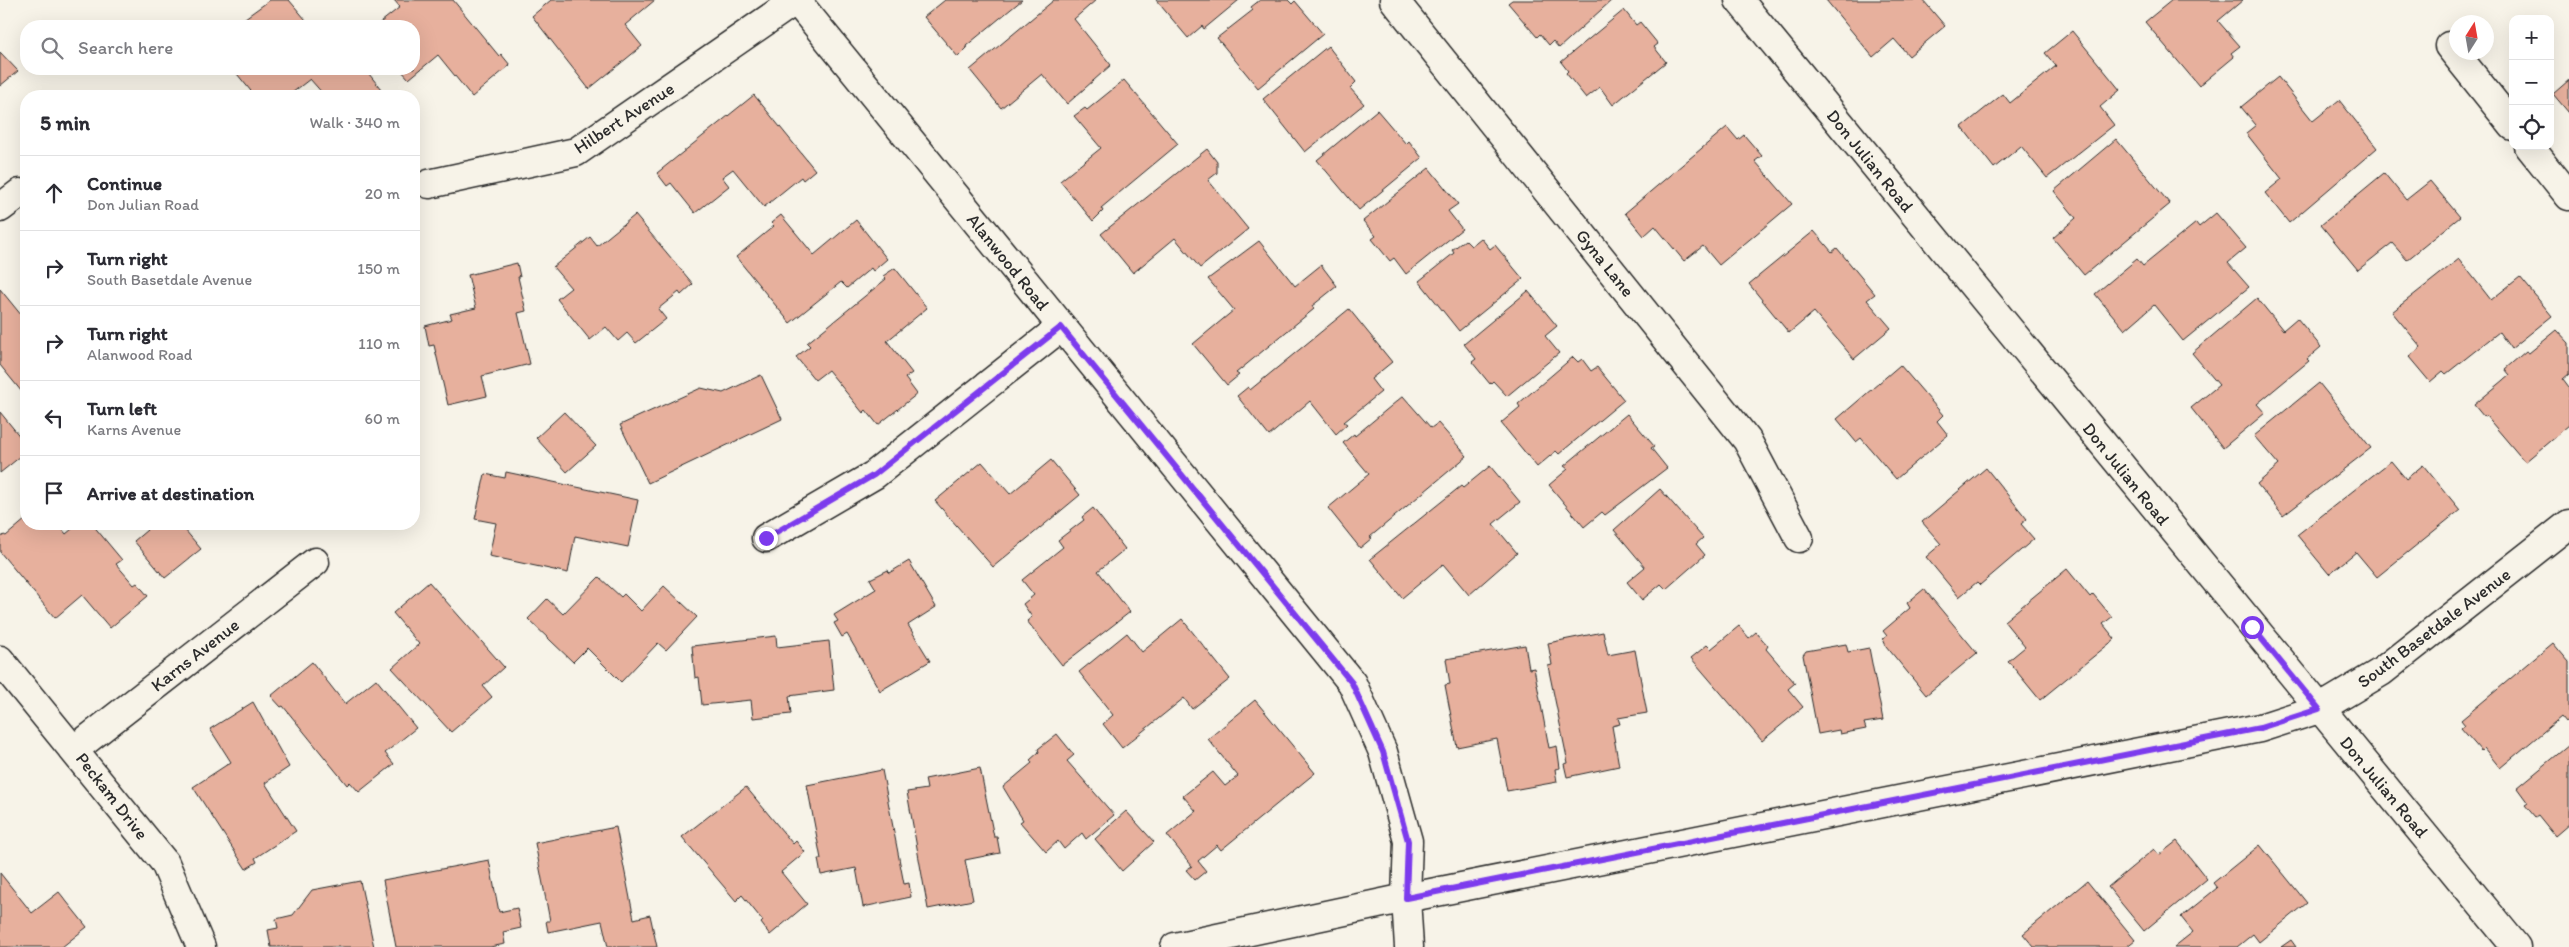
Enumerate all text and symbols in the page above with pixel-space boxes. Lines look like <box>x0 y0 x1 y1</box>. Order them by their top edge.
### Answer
north arrow <box>2449 15 2494 60</box>
map controls <box>2509 15 2554 150</box>
button: + <box>2509 15 2554 60</box>
search box <box>20 20 420 75</box>
icon: search <box>38 34 66 62</box>
text: Search here <box>78 36 173 59</box>
button: − <box>2509 60 2554 105</box>
street label: Hilbert Avenue <box>570 77 678 159</box>
street label: Don Julian Road <box>1822 105 1918 217</box>
button: locate <box>2509 105 2554 150</box>
text: 5 min <box>40 110 90 135</box>
text: Walk · 340 m <box>310 113 400 132</box>
text: Continue <box>87 172 162 195</box>
icon: ahead <box>40 179 68 207</box>
text: 20 m <box>365 184 400 203</box>
text: Don Julian Road <box>87 195 199 214</box>
street label: Alanwood Road <box>962 209 1054 315</box>
street label: Gyna Lane <box>1571 225 1639 301</box>
text: Turn right <box>87 247 168 270</box>
icon: right <box>40 254 68 282</box>
text: 150 m <box>357 259 400 278</box>
text: South Basetdale Avenue <box>87 270 252 289</box>
text: Turn right <box>87 322 168 345</box>
icon: right <box>40 329 68 357</box>
text: 110 m <box>358 334 400 353</box>
text: Alanwood Road <box>87 345 192 364</box>
text: Turn left <box>87 397 157 420</box>
icon: left <box>40 404 68 432</box>
text: 60 m <box>365 409 400 428</box>
street label: Don Julian Road <box>2078 418 2174 530</box>
text: Karns Avenue <box>87 420 181 439</box>
icon: arrive <box>40 479 68 507</box>
text: Arrive at destination <box>87 482 254 505</box>
route end <box>755 527 778 550</box>
street label: South Basetdale Avenue <box>2353 563 2515 693</box>
street label: Karns Avenue <box>146 614 244 696</box>
route start <box>2241 616 2264 639</box>
street label: Don Julian Road <box>2335 732 2433 842</box>
street label: Peckam Drive <box>71 748 153 844</box>

